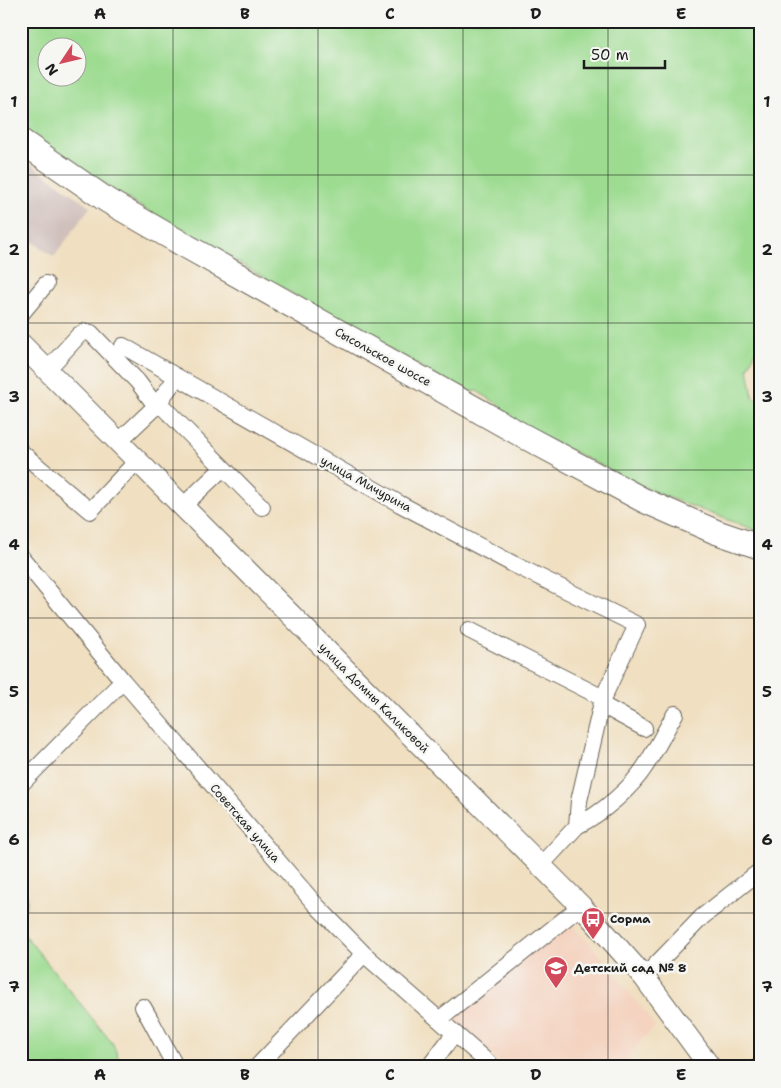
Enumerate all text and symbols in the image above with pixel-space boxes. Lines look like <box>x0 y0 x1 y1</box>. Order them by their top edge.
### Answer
text: A <box>94 3 106 24</box>
text: B <box>240 3 250 24</box>
text: C <box>385 3 395 24</box>
text: D <box>530 3 542 24</box>
text: E <box>676 3 686 24</box>
north arrow <box>38 38 88 88</box>
scale bar <box>584 38 665 70</box>
text: 50 m <box>591 45 629 65</box>
text: N <box>41 60 62 79</box>
text: 1 <box>10 91 18 112</box>
text: 1 <box>763 91 771 112</box>
text: 2 <box>8 239 20 260</box>
text: 2 <box>761 239 773 260</box>
street label: Сысольское шоссе <box>332 324 434 390</box>
text: 3 <box>8 386 20 407</box>
text: 3 <box>761 386 773 407</box>
street label: улица Мичурина <box>318 452 415 516</box>
text: 4 <box>8 534 20 555</box>
text: 4 <box>761 534 773 555</box>
street label: улица Домны Каликовой <box>315 639 433 757</box>
text: 5 <box>9 681 19 702</box>
text: 5 <box>762 681 772 702</box>
street label: Советская улица <box>206 780 284 866</box>
text: 6 <box>8 829 20 850</box>
text: 6 <box>761 829 773 850</box>
bus stop icon: Сорма <box>580 906 606 940</box>
place label: Сорма <box>610 911 651 927</box>
school or university icon: Детский сад № 8 <box>543 955 569 989</box>
place label: Детский сад № 8 <box>574 960 686 976</box>
text: 7 <box>8 976 20 997</box>
text: 7 <box>761 976 773 997</box>
text: A <box>94 1064 106 1085</box>
text: B <box>240 1064 250 1085</box>
text: C <box>385 1064 395 1085</box>
text: D <box>530 1064 542 1085</box>
text: E <box>676 1064 686 1085</box>

